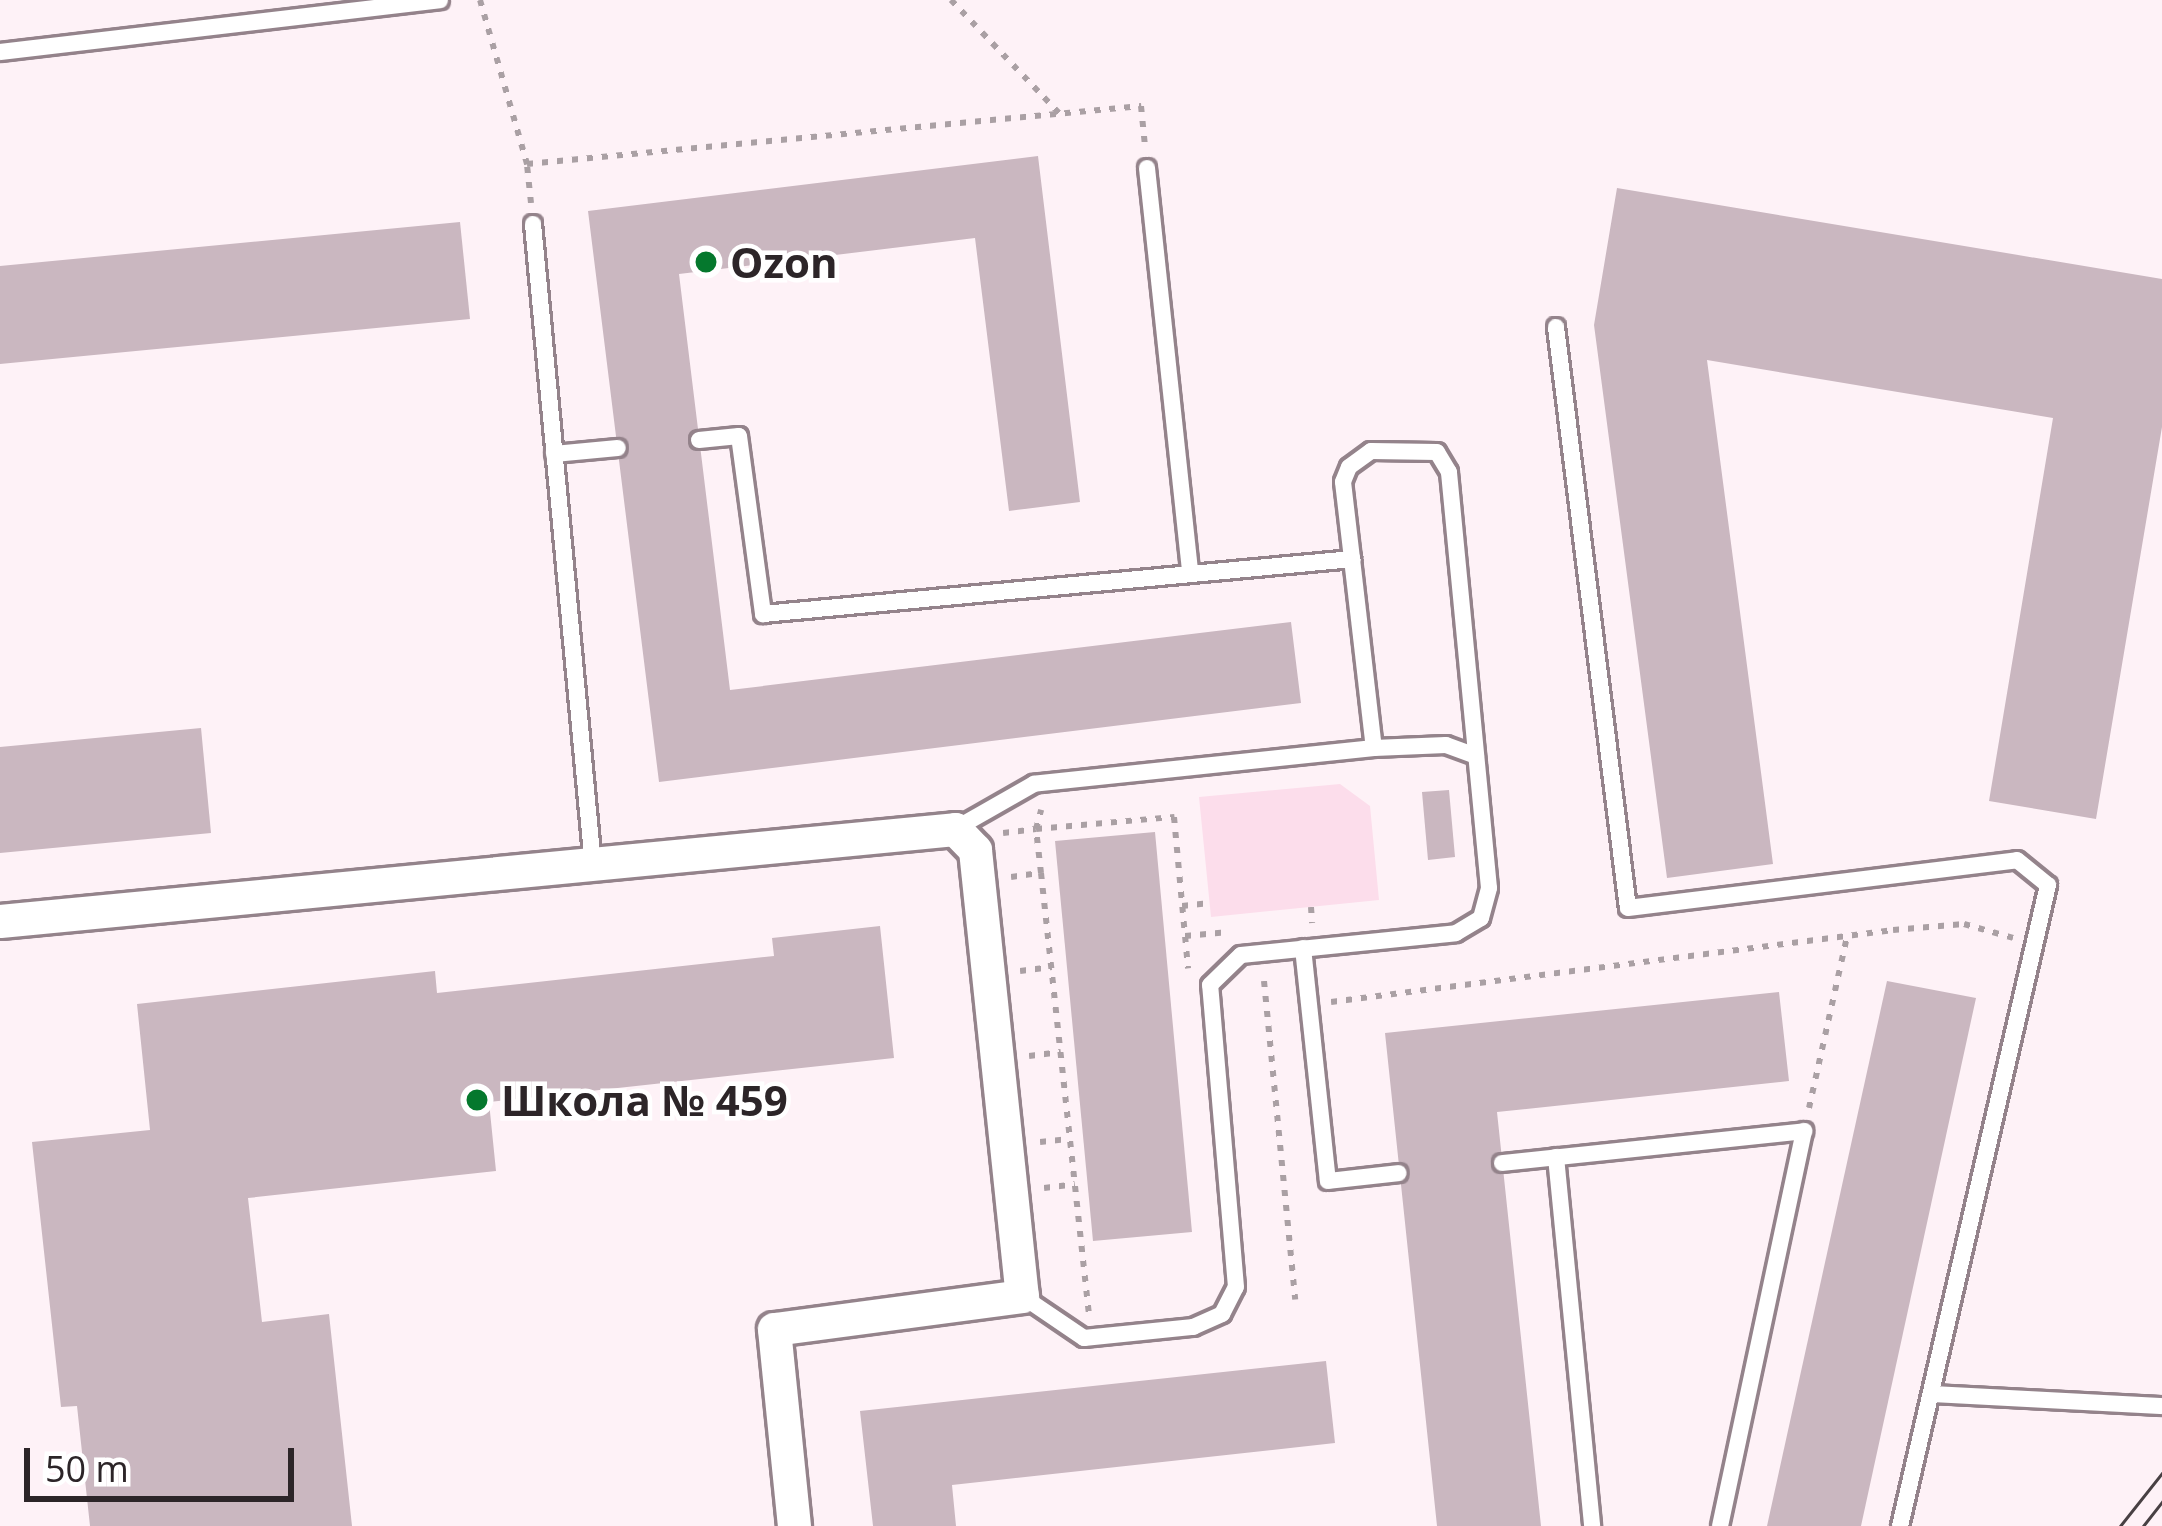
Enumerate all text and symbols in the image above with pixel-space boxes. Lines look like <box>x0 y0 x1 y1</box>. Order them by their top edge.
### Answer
place label: Ozon <box>730 237 838 287</box>
marker: Ozon <box>693 249 719 275</box>
place label: Школа № 459 <box>501 1075 788 1125</box>
marker: Школа № 459 <box>464 1087 490 1113</box>
scale bar <box>30 1424 300 1498</box>
text: 50 m <box>45 1444 129 1493</box>

